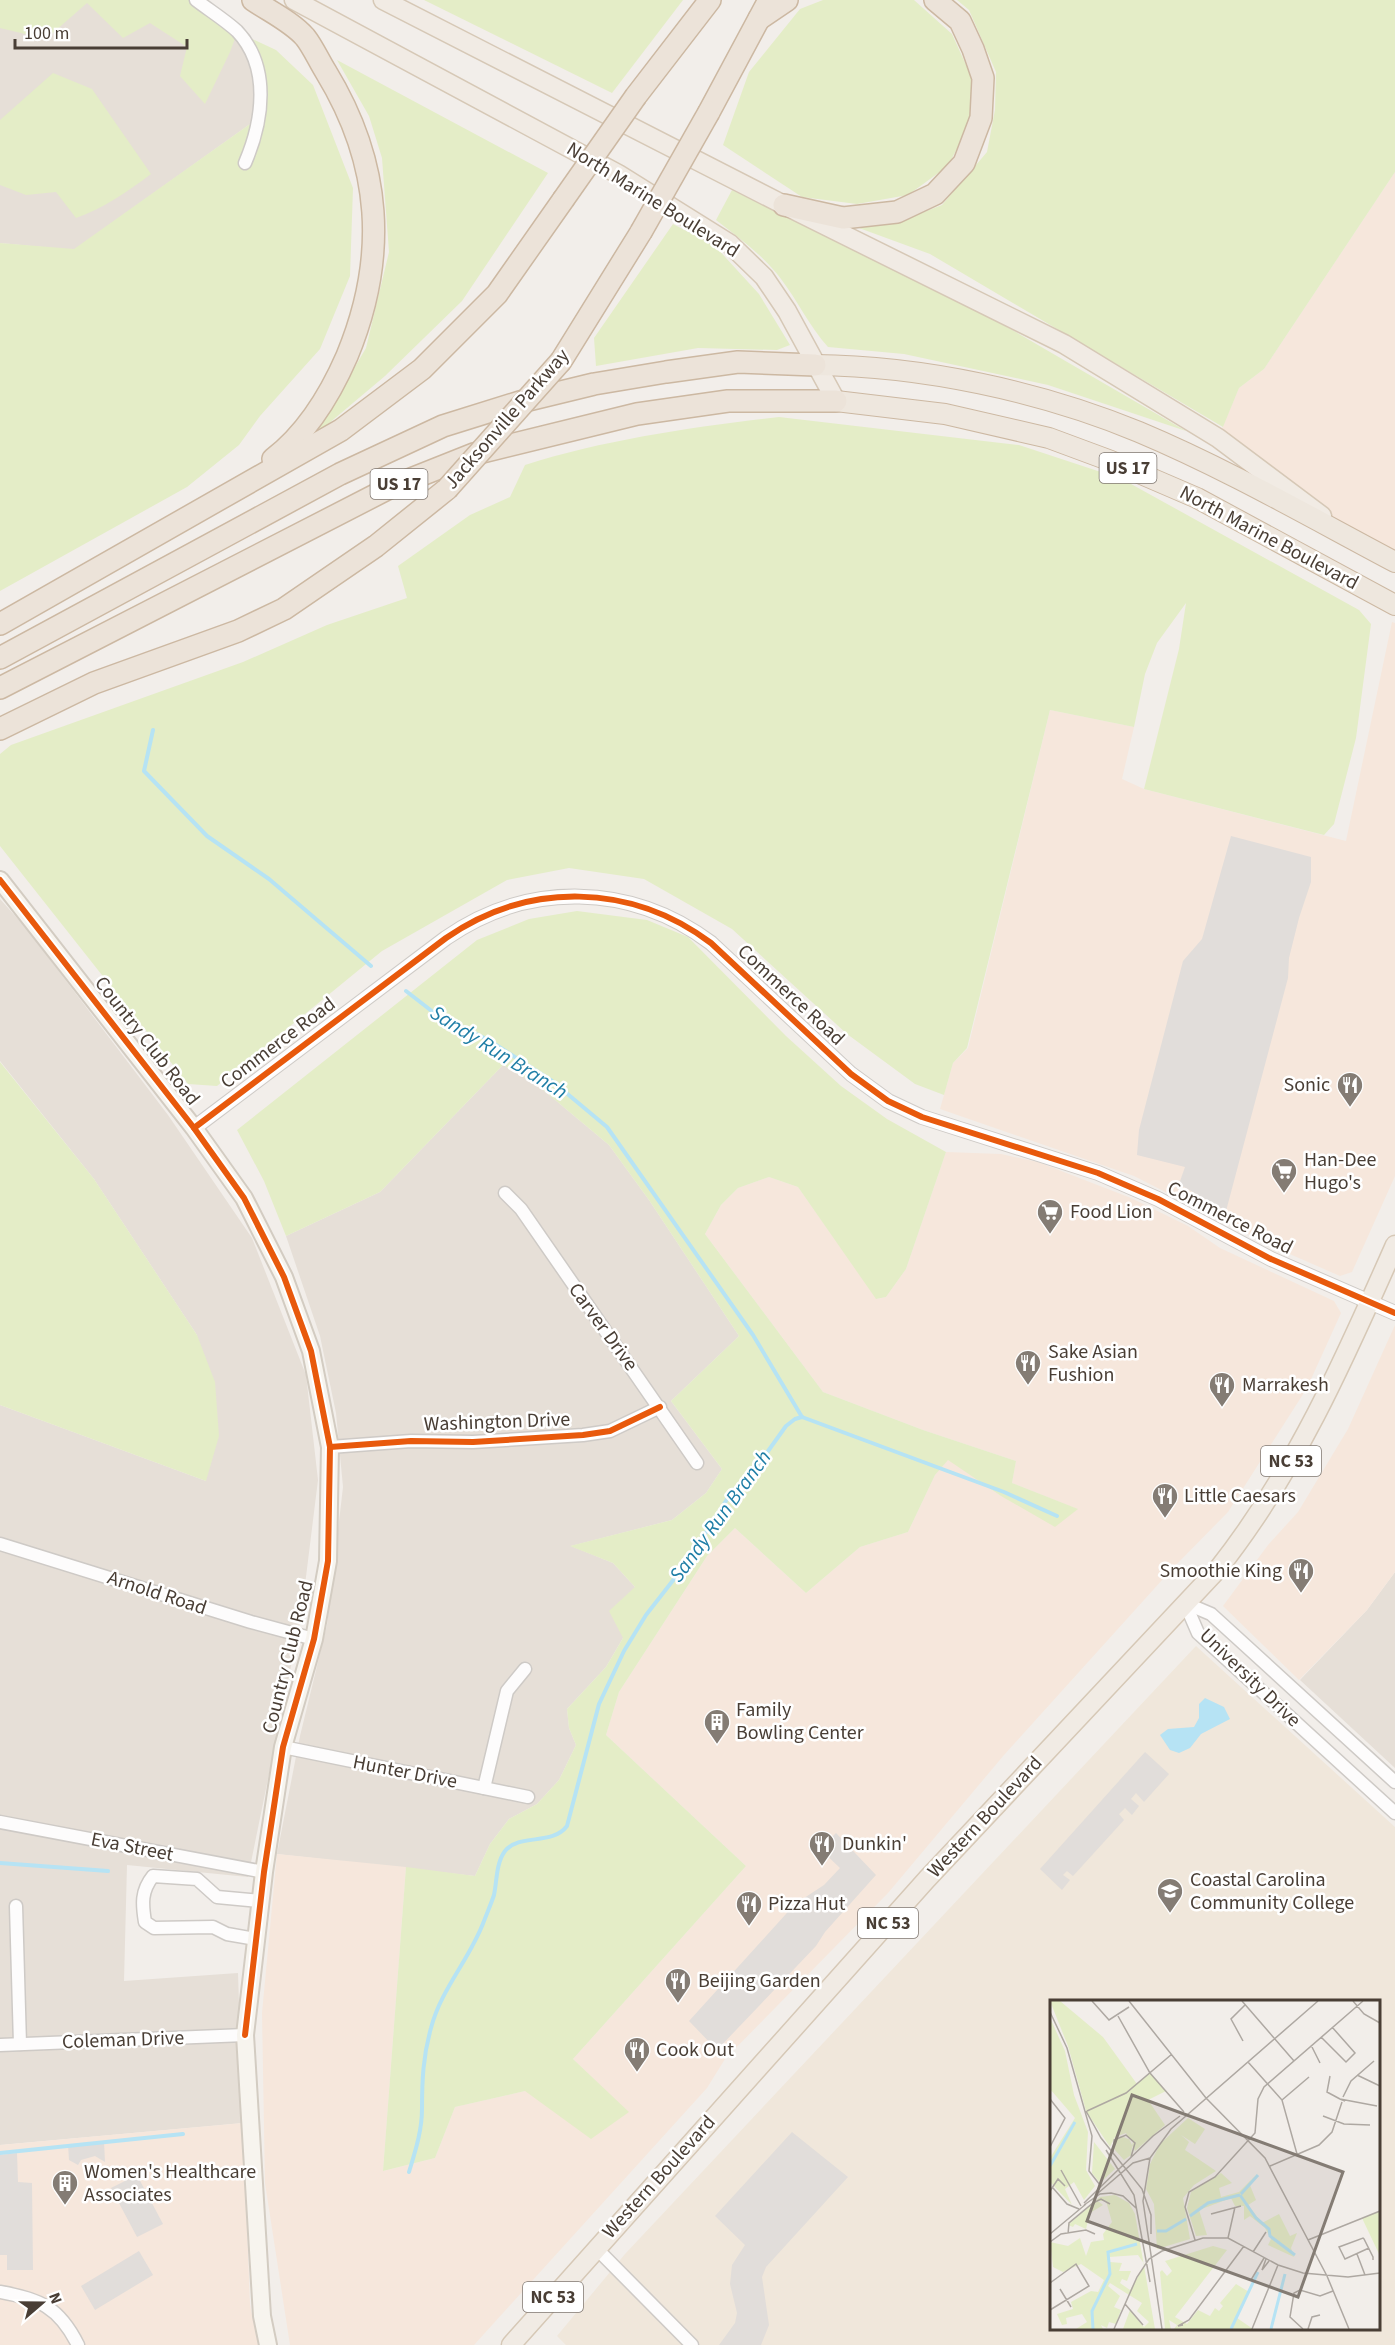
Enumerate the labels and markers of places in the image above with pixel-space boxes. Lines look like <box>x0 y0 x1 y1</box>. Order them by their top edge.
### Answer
restaurant icon: Sonic <box>1335 1070 1365 1108</box>
place label: Sonic <box>1284 1071 1330 1099</box>
place label: Han-Dee Hugo's <box>1304 1146 1377 1197</box>
supermarket icon: Han-Dee Hugo's <box>1269 1156 1299 1194</box>
supermarket icon: Food Lion <box>1035 1197 1065 1235</box>
place label: Food Lion <box>1070 1198 1153 1226</box>
place label: Sake Asian Fushion <box>1048 1338 1138 1389</box>
restaurant icon: Sake Asian Fushion <box>1013 1348 1043 1386</box>
restaurant icon: Marrakesh <box>1207 1370 1237 1408</box>
place label: Marrakesh <box>1242 1371 1329 1399</box>
restaurant icon: Little Caesars <box>1150 1481 1180 1519</box>
place label: Little Caesars <box>1184 1482 1296 1510</box>
restaurant icon: Smoothie King <box>1286 1556 1316 1594</box>
place label: Smoothie King <box>1159 1557 1282 1585</box>
place label: Family Bowling Center <box>736 1696 864 1747</box>
building icon: Family Bowling Center <box>702 1707 732 1745</box>
restaurant icon: Dunkin' <box>807 1829 837 1867</box>
place label: Dunkin' <box>842 1830 907 1858</box>
place label: Coastal Carolina Community College <box>1190 1866 1354 1917</box>
school or university icon: Coastal Carolina Community College <box>1155 1876 1185 1914</box>
restaurant icon: Pizza Hut <box>734 1889 764 1927</box>
place label: Pizza Hut <box>768 1890 846 1918</box>
restaurant icon: Beijing Garden <box>663 1966 693 2004</box>
place label: Beijing Garden <box>698 1967 821 1995</box>
restaurant icon: Cook Out <box>622 2035 652 2073</box>
place label: Cook Out <box>656 2036 734 2064</box>
place label: Women's Healthcare Associates <box>84 2158 256 2209</box>
building icon: Women's Healthcare Associates <box>50 2168 80 2206</box>

